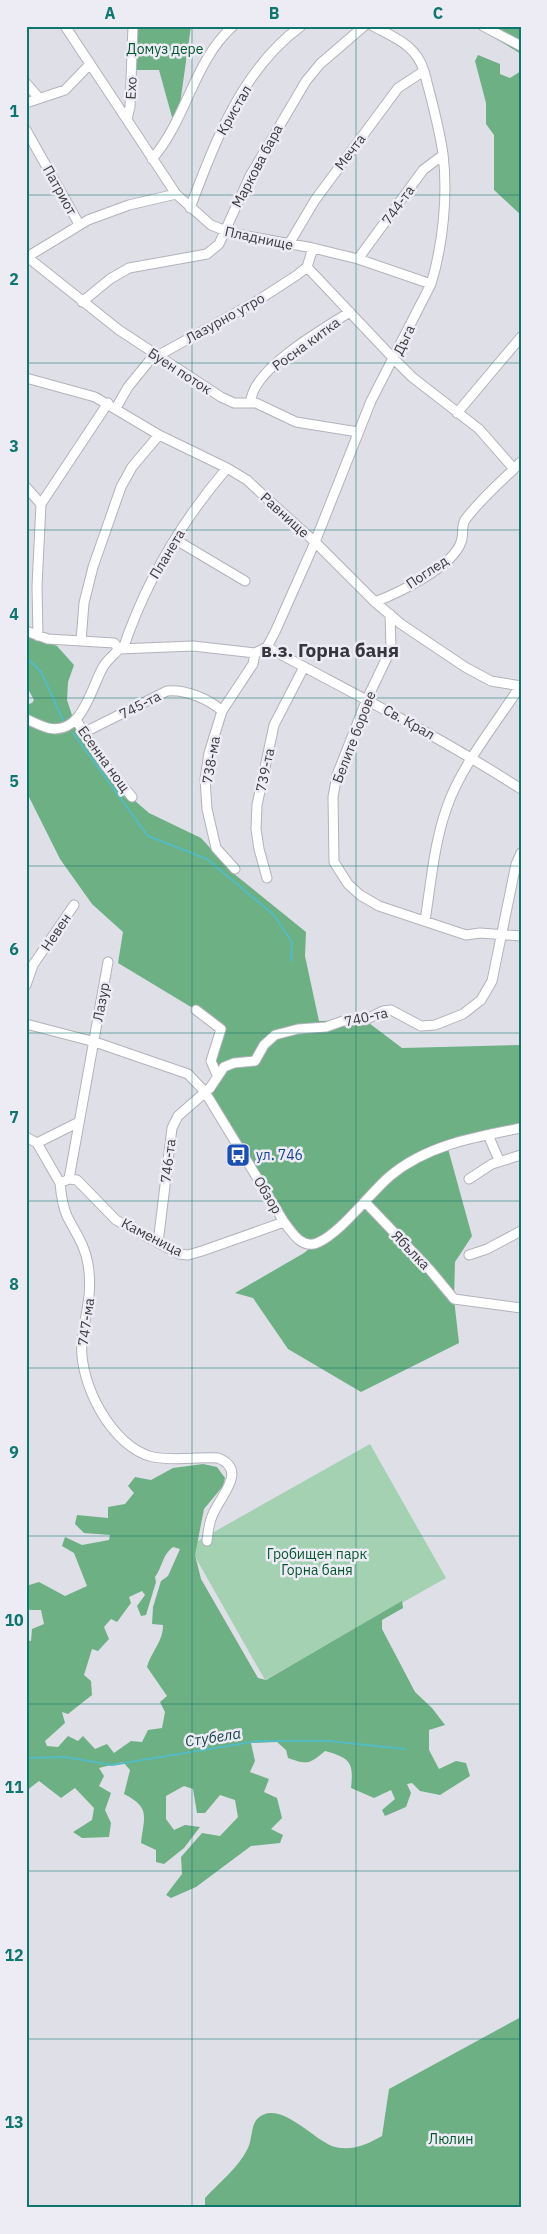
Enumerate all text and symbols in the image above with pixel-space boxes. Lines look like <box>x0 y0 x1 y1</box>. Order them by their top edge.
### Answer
text: A <box>105 3 116 23</box>
text: B <box>269 3 280 23</box>
text: C <box>433 3 443 23</box>
park label: Домуз дере <box>127 40 204 58</box>
street label: Ехо <box>121 76 141 100</box>
street label: Кристал <box>213 82 255 138</box>
text: 1 <box>9 101 19 121</box>
street label: Маркова бара <box>228 121 287 211</box>
street label: Мечта <box>331 130 370 174</box>
street label: Патриот <box>39 162 81 218</box>
street label: 744-та <box>378 181 419 228</box>
street label: Пладнище <box>223 222 295 254</box>
text: 2 <box>9 269 19 289</box>
street label: Лазурно утро <box>182 289 268 347</box>
street label: Росна китка <box>268 313 344 375</box>
street label: Дъга <box>389 322 419 358</box>
street label: Буен поток <box>145 344 216 398</box>
text: 3 <box>9 436 19 456</box>
street label: Равнище <box>257 488 313 542</box>
street label: Планета <box>145 525 189 582</box>
street label: Поглед <box>402 551 452 593</box>
text: 4 <box>9 604 19 624</box>
district label: в.з. Горна баня <box>261 638 399 662</box>
street label: 745-та <box>116 687 164 723</box>
street label: Белите борове <box>328 688 380 786</box>
street label: Св. Крал <box>380 700 438 744</box>
street label: Есенна нощ <box>74 722 134 796</box>
street label: 738-ма <box>198 734 224 785</box>
street label: 739-та <box>252 746 279 793</box>
text: 5 <box>9 771 19 791</box>
street label: Невен <box>37 910 75 954</box>
text: 6 <box>9 939 19 959</box>
street label: Лазур <box>88 981 114 1023</box>
street label: 740-та <box>343 1003 390 1030</box>
text: 7 <box>9 1107 19 1127</box>
street label: 746-та <box>156 1137 180 1184</box>
bus stop icon: ул. 746 <box>225 1142 251 1168</box>
place label: ул. 746 <box>256 1146 303 1164</box>
street label: Обзор <box>250 1173 286 1217</box>
street label: Каменица <box>118 1214 186 1260</box>
street label: Ябълка <box>388 1227 434 1274</box>
text: 8 <box>9 1274 19 1294</box>
street label: 747-ма <box>74 1296 98 1347</box>
text: 9 <box>9 1442 19 1462</box>
park label: Гробищен парк Горна баня <box>267 1545 367 1579</box>
text: 10 <box>4 1610 24 1630</box>
water label: Стубела <box>184 1723 243 1751</box>
text: 11 <box>4 1777 24 1797</box>
text: 12 <box>4 1945 24 1965</box>
text: 13 <box>4 2112 24 2132</box>
park label: Люлин <box>429 2130 473 2148</box>

